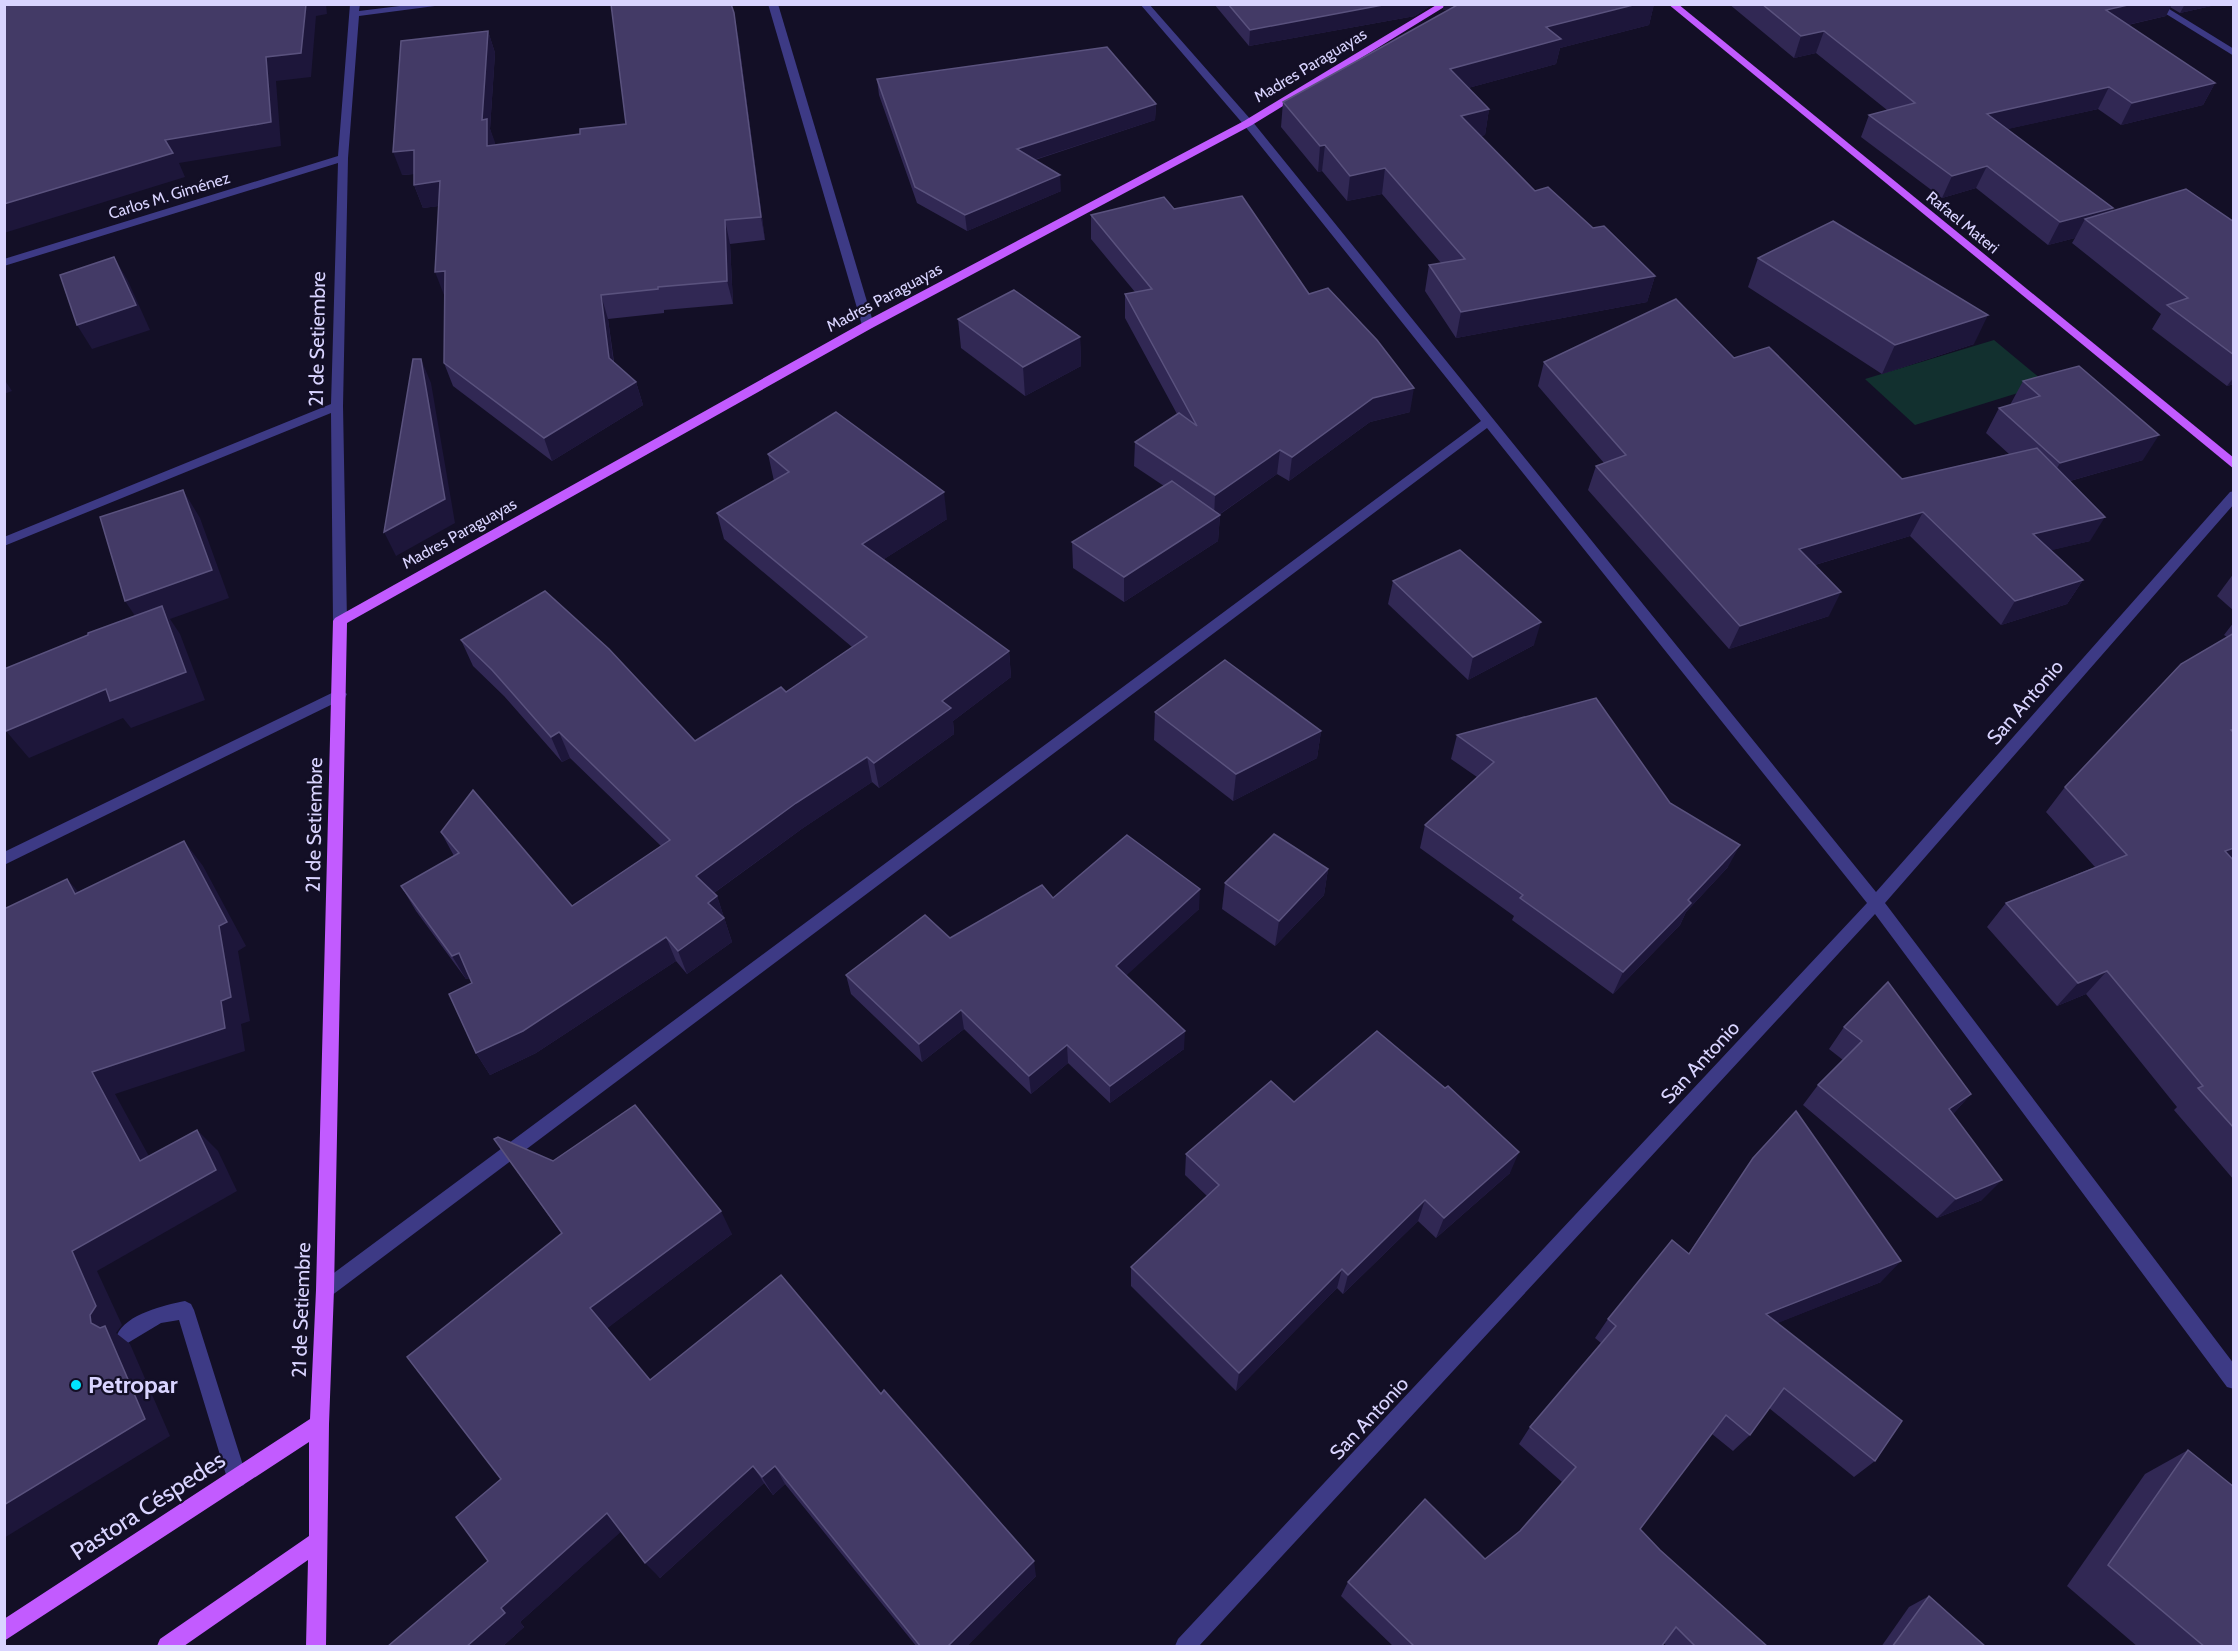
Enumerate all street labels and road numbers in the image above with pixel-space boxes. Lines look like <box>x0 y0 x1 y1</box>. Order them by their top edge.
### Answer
street label: Madres Paraguayas <box>1251 24 1370 107</box>
street label: Carlos M. Giménez <box>106 168 233 223</box>
street label: Rafael Materi <box>1923 187 2003 257</box>
street label: Madres Paraguayas <box>823 259 946 336</box>
street label: 21 de Setiembre <box>304 271 330 407</box>
street label: Madres Paraguayas <box>399 494 520 573</box>
street label: San Antonio <box>1982 655 2068 749</box>
street label: 21 de Setiembre <box>301 757 327 893</box>
street label: San Antonio <box>1656 1016 1744 1108</box>
street label: 21 de Setiembre <box>287 1242 315 1378</box>
street label: San Antonio <box>1325 1372 1413 1464</box>
street label: Pastora Céspedes <box>65 1445 230 1566</box>

